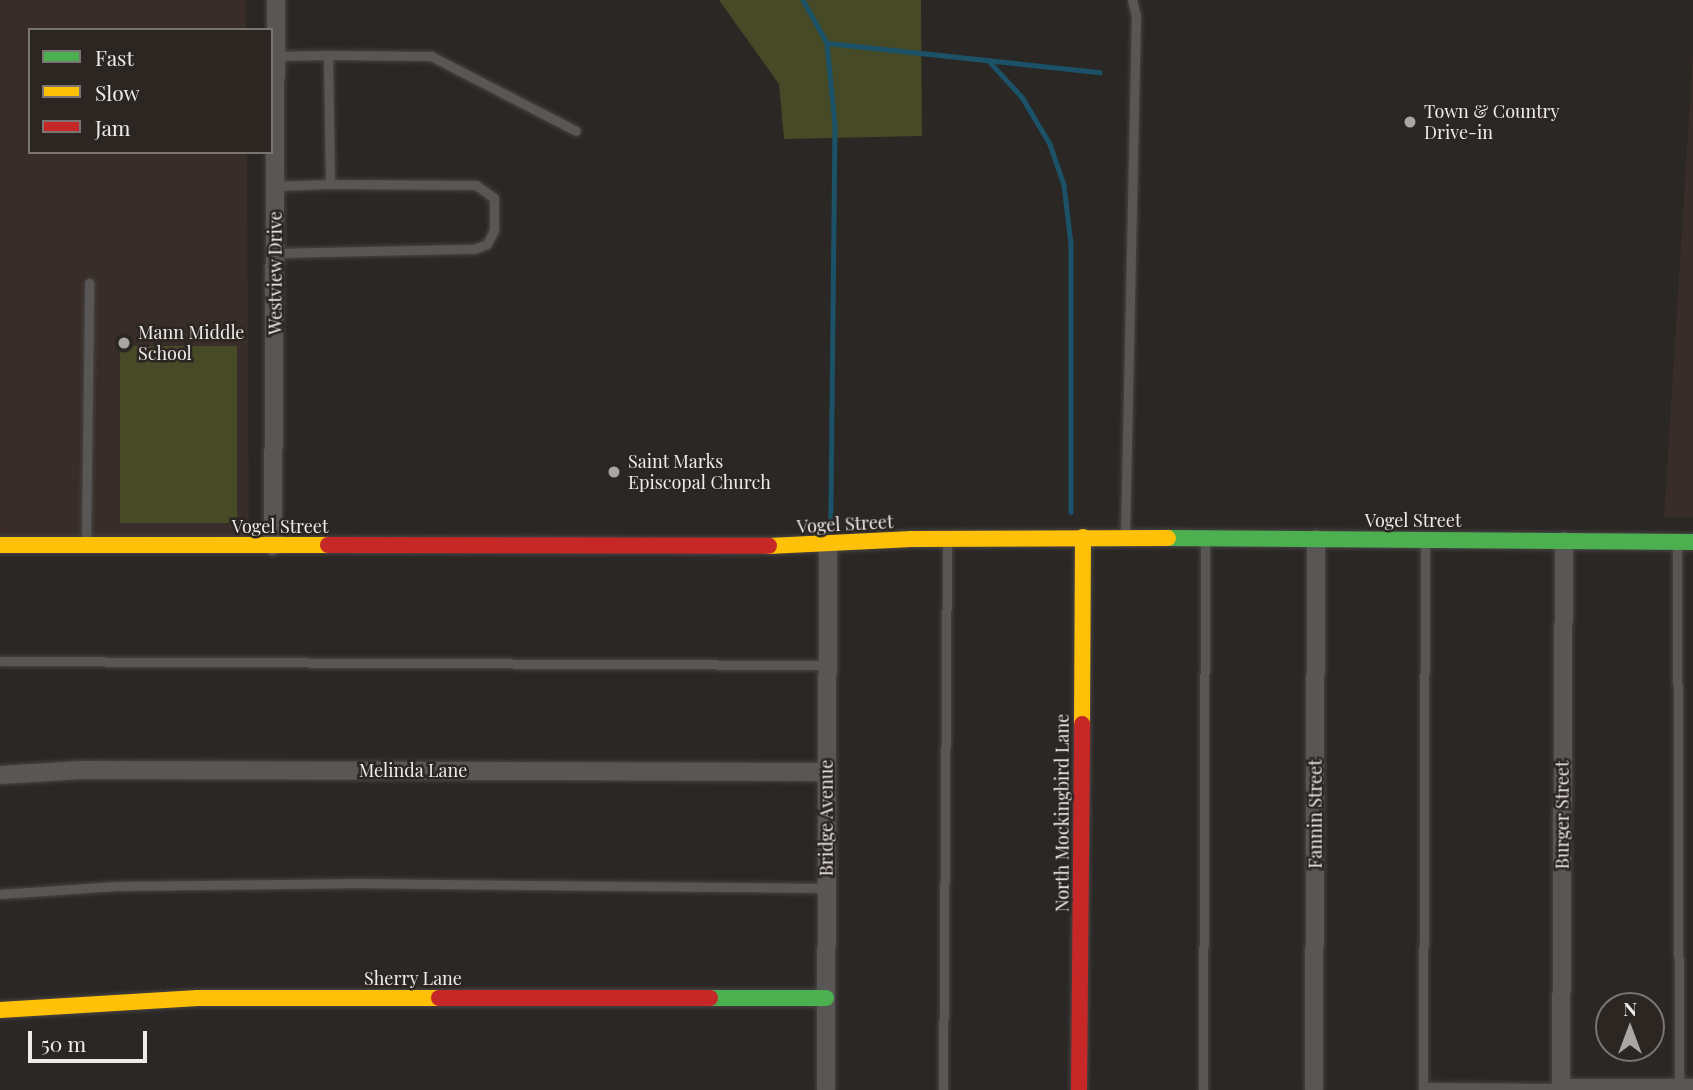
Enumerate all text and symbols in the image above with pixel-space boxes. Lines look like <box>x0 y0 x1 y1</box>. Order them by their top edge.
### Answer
legend <box>28 28 273 154</box>
text: Fast <box>95 43 134 71</box>
text: Slow <box>95 78 140 106</box>
place label: Town & Country Drive-in <box>1424 101 1560 144</box>
text: Jam <box>95 113 131 141</box>
marker: Town & Country Drive-in <box>1402 114 1418 130</box>
street label: Westview Drive <box>264 211 286 335</box>
place label: Mann Middle School <box>138 322 244 364</box>
marker: Mann Middle School <box>116 335 132 351</box>
place label: Saint Marks Episcopal Church <box>628 451 771 494</box>
marker: Saint Marks Episcopal Church <box>606 464 622 480</box>
street label: Vogel Street <box>1365 509 1461 531</box>
street label: Vogel Street <box>796 511 894 537</box>
street label: Vogel Street <box>232 515 328 537</box>
street label: North Mockingbird Lane <box>1051 714 1073 912</box>
street label: Melinda Lane <box>359 759 467 781</box>
street label: Bridge Avenue <box>815 759 837 877</box>
street label: Fannin Street <box>1304 759 1326 869</box>
street label: Burger Street <box>1551 761 1573 869</box>
street label: Sherry Lane <box>364 967 462 989</box>
north arrow <box>1595 992 1665 1062</box>
text: N <box>1623 995 1637 1021</box>
scale bar <box>32 1016 150 1060</box>
text: 50 m <box>41 1029 86 1057</box>

